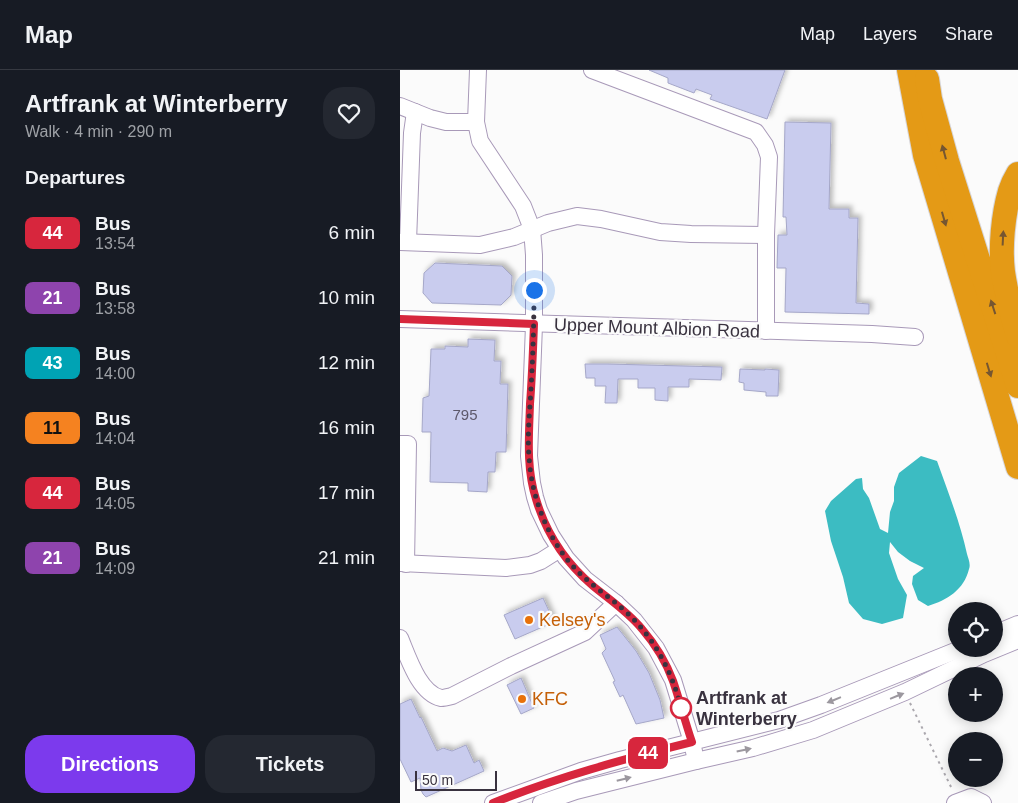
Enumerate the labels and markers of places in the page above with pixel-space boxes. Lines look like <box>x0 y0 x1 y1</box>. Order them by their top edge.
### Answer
place label: Kelsey's <box>539 610 605 630</box>
marker: Kelsey's <box>523 614 535 626</box>
place label: Artfrank at Winterberry <box>696 688 797 729</box>
place label: KFC <box>532 689 568 709</box>
marker: KFC <box>516 693 528 705</box>
marker: Artfrank at Winterberry <box>670 697 692 719</box>

